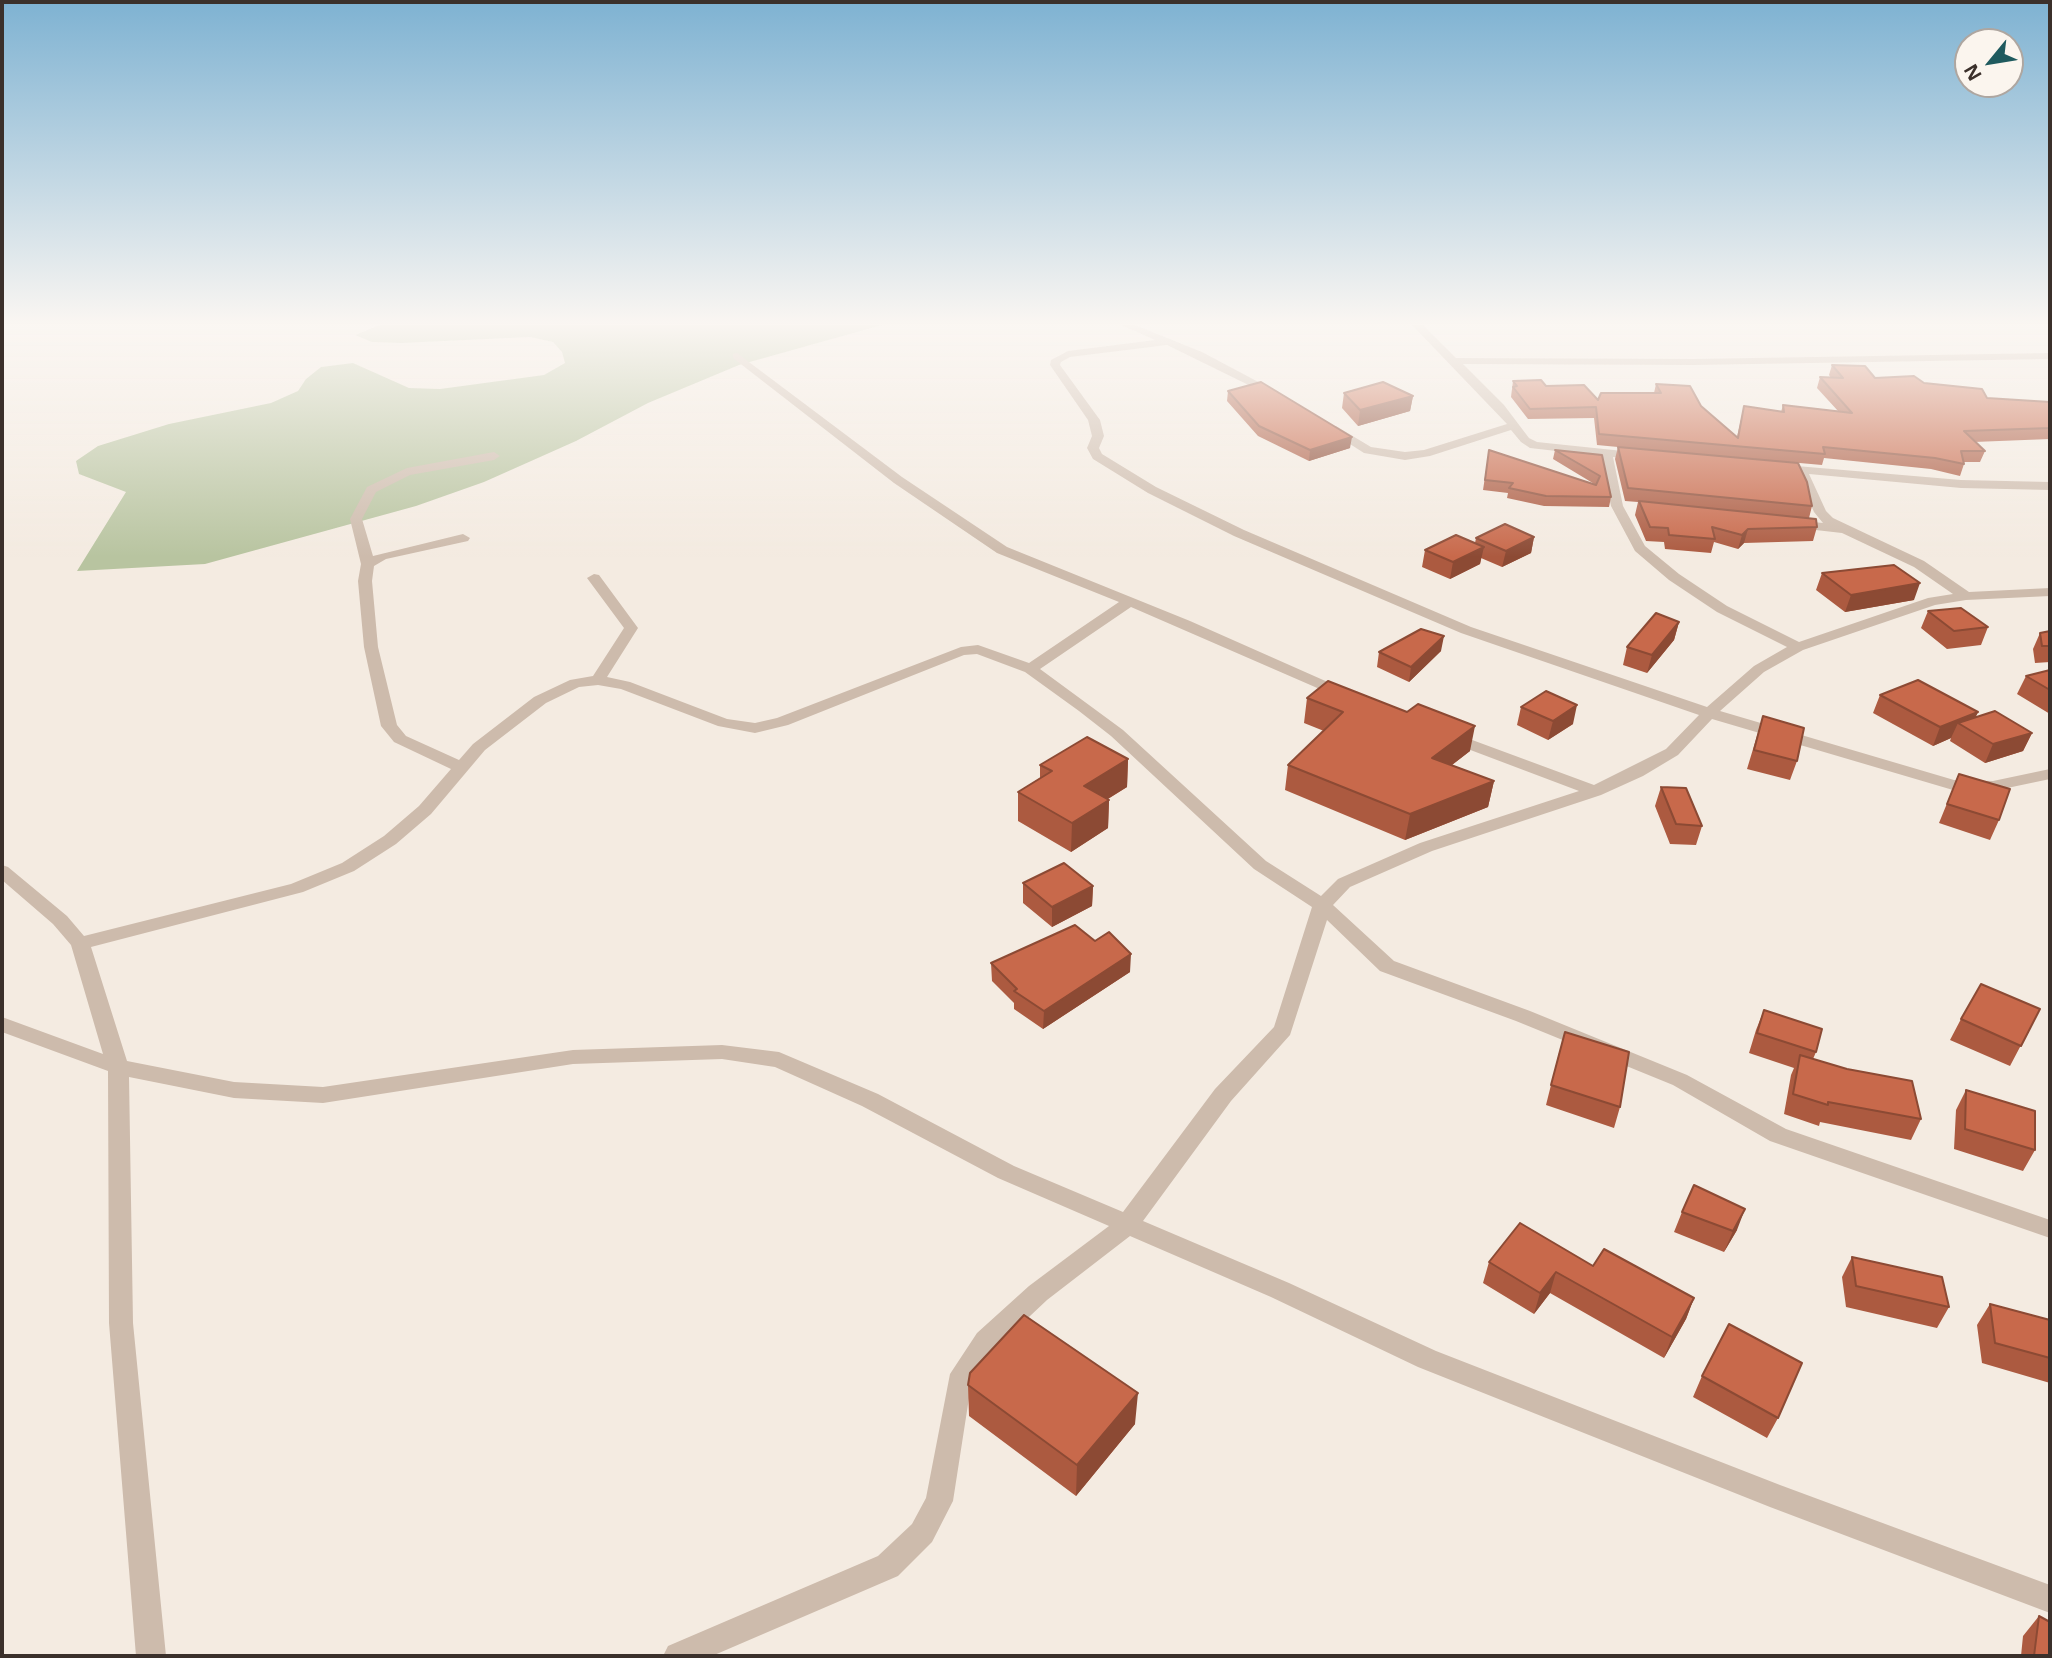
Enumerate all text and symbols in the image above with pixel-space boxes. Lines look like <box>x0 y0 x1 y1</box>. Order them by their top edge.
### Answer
north arrow <box>1954 28 2024 98</box>
text: N <box>1957 59 1988 86</box>

